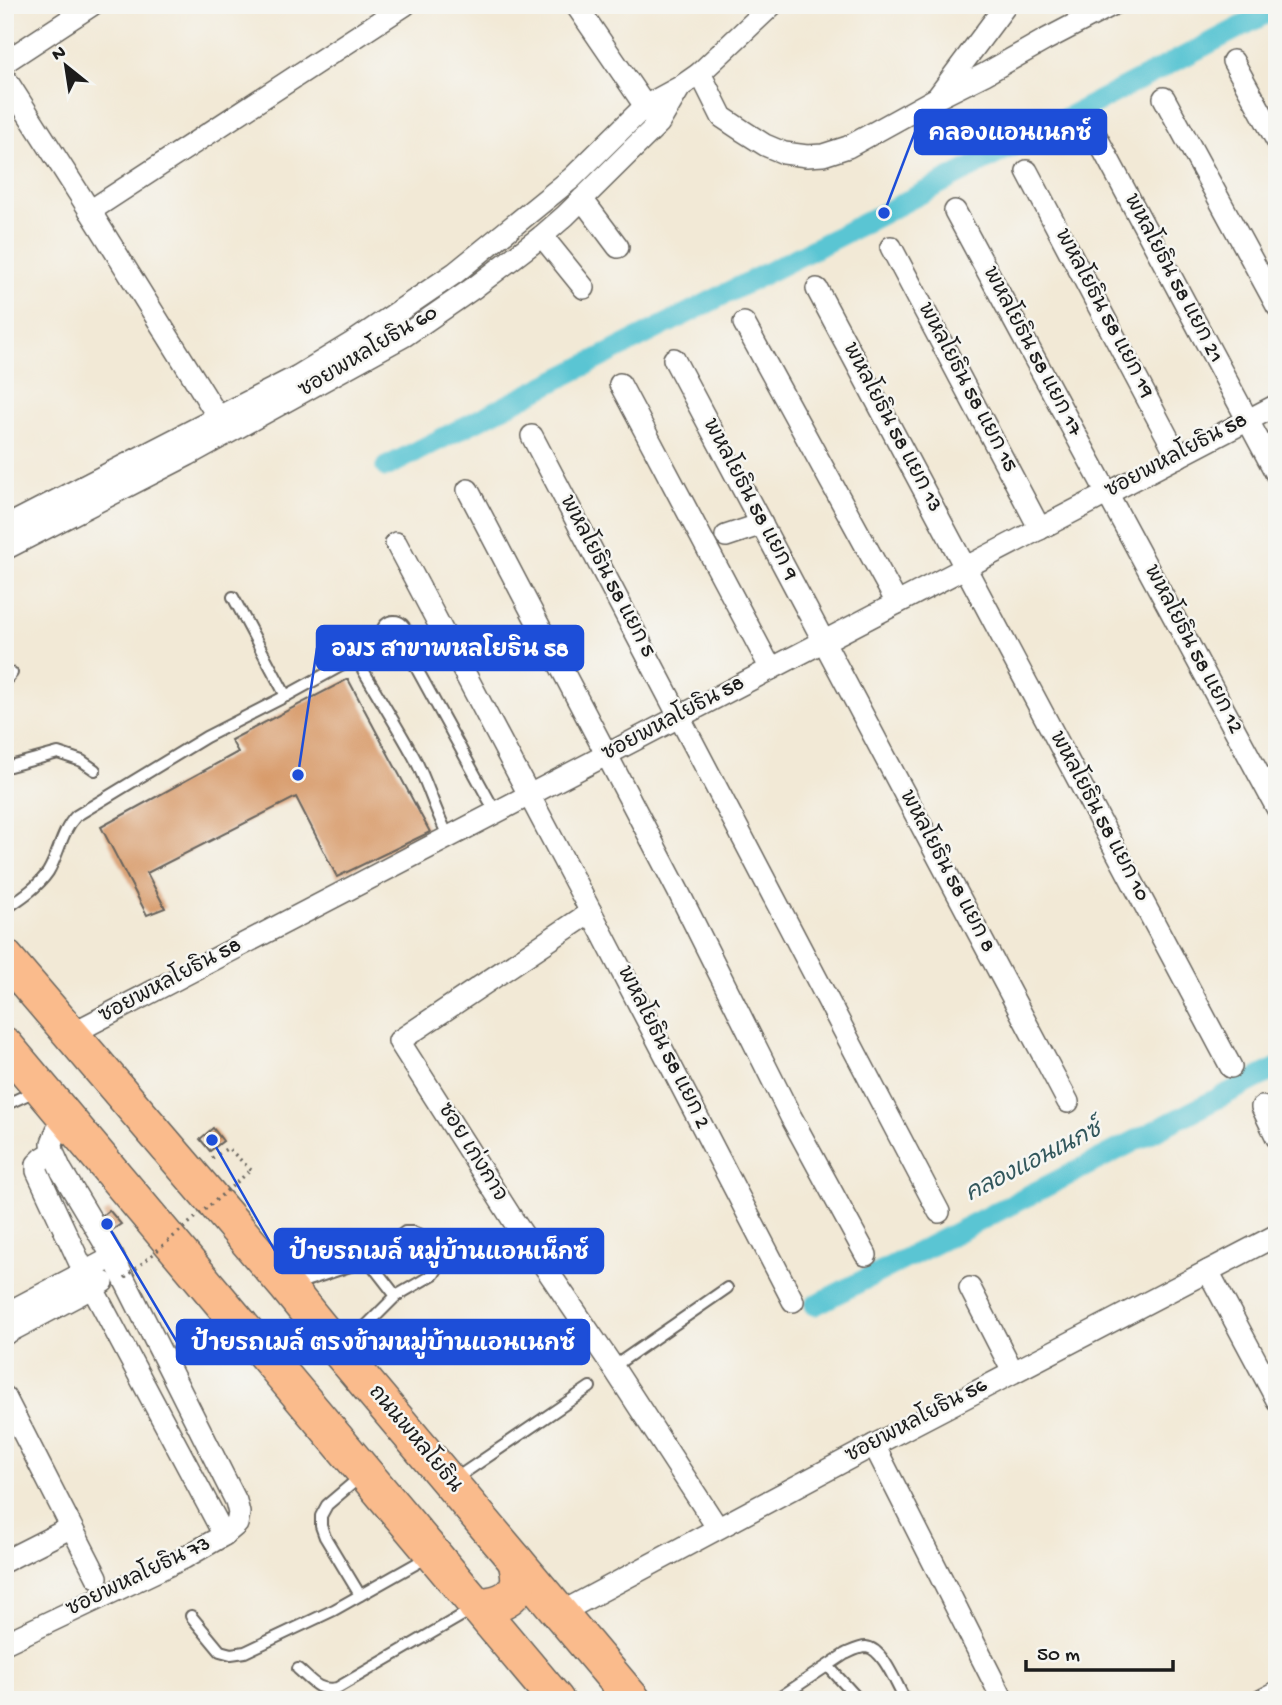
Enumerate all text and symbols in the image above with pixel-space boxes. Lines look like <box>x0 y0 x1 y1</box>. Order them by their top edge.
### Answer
north arrow <box>32 32 102 102</box>
text: N <box>48 41 70 67</box>
callout: คลองแอนเนกซ์ <box>915 110 1106 154</box>
text: คลองแอนเนกซ์ <box>929 117 1092 149</box>
street label: พหลโยธิน 58 แยก 21 <box>1117 188 1231 368</box>
street label: พหลโยธิน 58 แยก 19 <box>1048 223 1162 403</box>
street label: พหลโยธิน 58 แยก 17 <box>976 261 1090 442</box>
street label: พหลโยธิน 58 แยก 15 <box>911 297 1025 477</box>
street label: ซอยพหลโยธิน 60 <box>293 298 443 404</box>
street label: พหลโยธิน 58 แยก 13 <box>836 337 950 517</box>
street label: ซอยพหลโยธิน 58 <box>1100 405 1252 505</box>
street label: พหลโยธิน 58 แยก 9 <box>696 413 806 585</box>
street label: พหลโยธิน 58 แยก 5 <box>553 490 663 662</box>
street label: พหลโยธิน 58 แยก 12 <box>1137 559 1251 739</box>
callout: อมร สาขาพหลโยธิน 58 <box>317 626 583 670</box>
text: อมร สาขาพหลโยธิน 58 <box>331 633 569 665</box>
street label: ซอยพหลโยธิน 58 <box>597 668 749 768</box>
street label: พหลโยธิน 58 แยก 10 <box>1043 726 1157 906</box>
street label: พหลโยธิน 58 แยก 8 <box>893 785 1003 957</box>
street label: ซอยพหลโยธิน 58 <box>94 930 246 1030</box>
street label: พหลโยธิน 58 แยก 2 <box>610 961 717 1133</box>
street label: ซอย เก่งกาจ <box>431 1097 514 1207</box>
water label: คลองแอนเนกซ์ <box>959 1110 1111 1209</box>
callout: ป้ายรถเมล์ หมู่บ้านแอนเน็กซ์ <box>275 1229 603 1273</box>
text: ป้ายรถเมล์ หมู่บ้านแอนเน็กซ์ <box>289 1235 589 1268</box>
callout: ป้ายรถเมล์ ตรงข้ามหมู่บ้านแอนเนกซ์ <box>177 1320 589 1364</box>
text: ป้ายรถเมล์ ตรงข้ามหมู่บ้านแอนเนกซ์ <box>191 1327 576 1359</box>
street label: ซอยพหลโยธิน 56 <box>840 1370 992 1470</box>
street label: ถนนพหลโยธิน <box>362 1379 469 1499</box>
street label: ซอยพหลโยธิน 73 <box>61 1529 215 1624</box>
scale bar <box>1026 1628 1174 1672</box>
text: 50 m <box>1037 1644 1080 1669</box>

